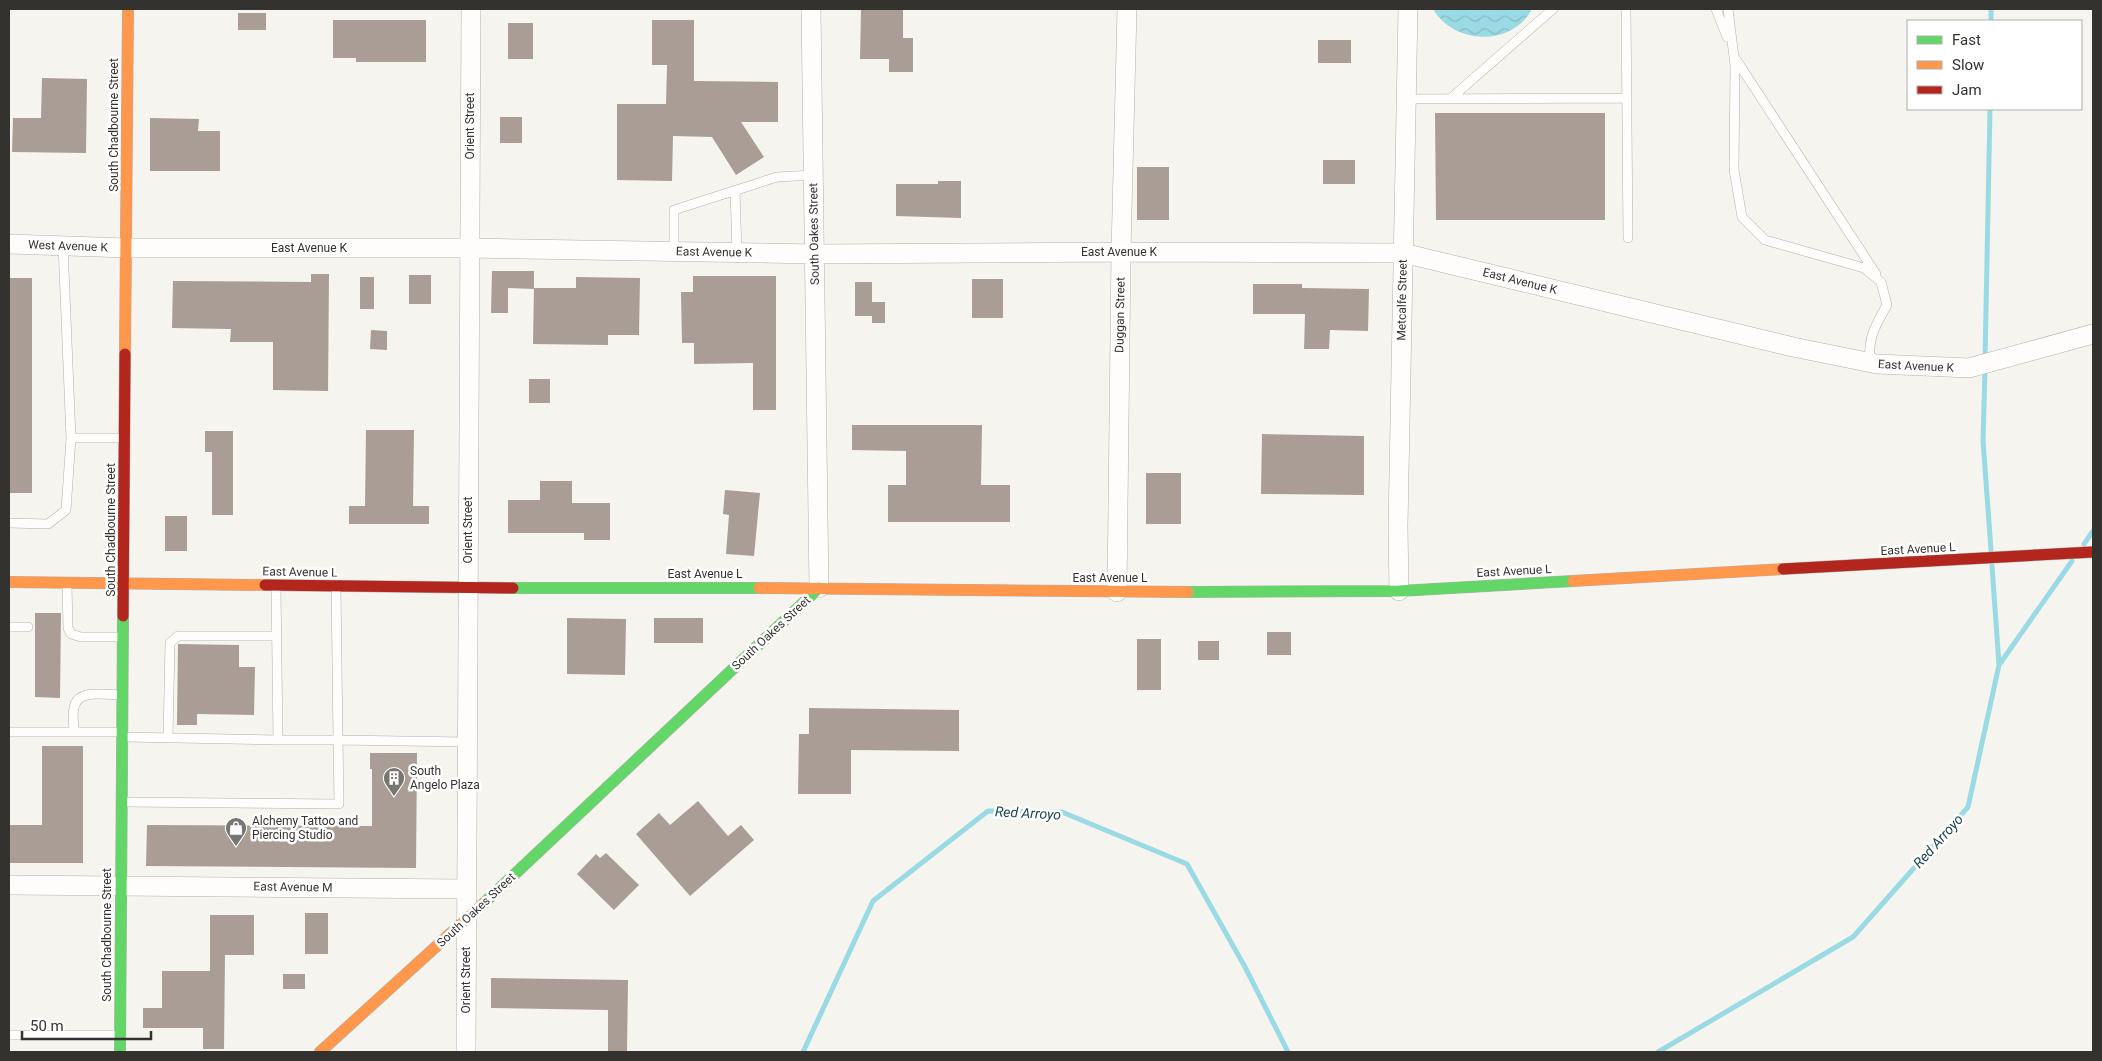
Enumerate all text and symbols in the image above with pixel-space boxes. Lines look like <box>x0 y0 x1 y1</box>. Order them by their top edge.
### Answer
legend <box>1907 20 2082 110</box>
text: Fast <box>1952 31 1981 49</box>
text: Slow <box>1952 56 1984 74</box>
street label: South Chadbourne Street <box>107 58 121 192</box>
text: Jam <box>1952 81 1982 99</box>
street label: Orient Street <box>463 93 477 159</box>
street label: South Oakes Street <box>806 183 822 285</box>
street label: West Avenue K <box>28 238 109 254</box>
street label: East Avenue K <box>271 241 348 255</box>
street label: East Avenue K <box>676 244 753 260</box>
street label: East Avenue K <box>1081 245 1158 259</box>
street label: Metcalfe Street <box>1394 259 1410 341</box>
street label: East Avenue K <box>1481 265 1559 297</box>
street label: Duggan Street <box>1112 277 1128 353</box>
street label: East Avenue K <box>1878 357 1955 375</box>
street label: South Chadbourne Street <box>104 463 118 597</box>
street label: Orient Street <box>461 497 475 563</box>
street label: East Avenue L <box>1880 540 1956 558</box>
street label: East Avenue L <box>1476 562 1552 580</box>
street label: East Avenue L <box>262 564 338 580</box>
street label: East Avenue L <box>667 567 743 581</box>
street label: East Avenue L <box>1072 571 1148 585</box>
street label: South Oakes Street <box>729 593 813 673</box>
place label: South Angelo Plaza <box>410 764 480 792</box>
building icon: South Angelo Plaza <box>382 766 406 797</box>
water label: Red Arroyo <box>994 803 1062 823</box>
water label: Red Arroyo <box>1910 811 1966 871</box>
place label: Alchemy Tattoo and Piercing Studio <box>252 814 358 842</box>
shop icon: Alchemy Tattoo and Piercing Studio <box>224 816 248 847</box>
street label: South Chadbourne Street <box>100 868 114 1002</box>
street label: South Oakes Street <box>434 870 518 950</box>
street label: East Avenue M <box>253 879 333 895</box>
street label: Orient Street <box>459 947 473 1013</box>
scale bar <box>22 1008 151 1040</box>
text: 50 m <box>30 1017 64 1035</box>

